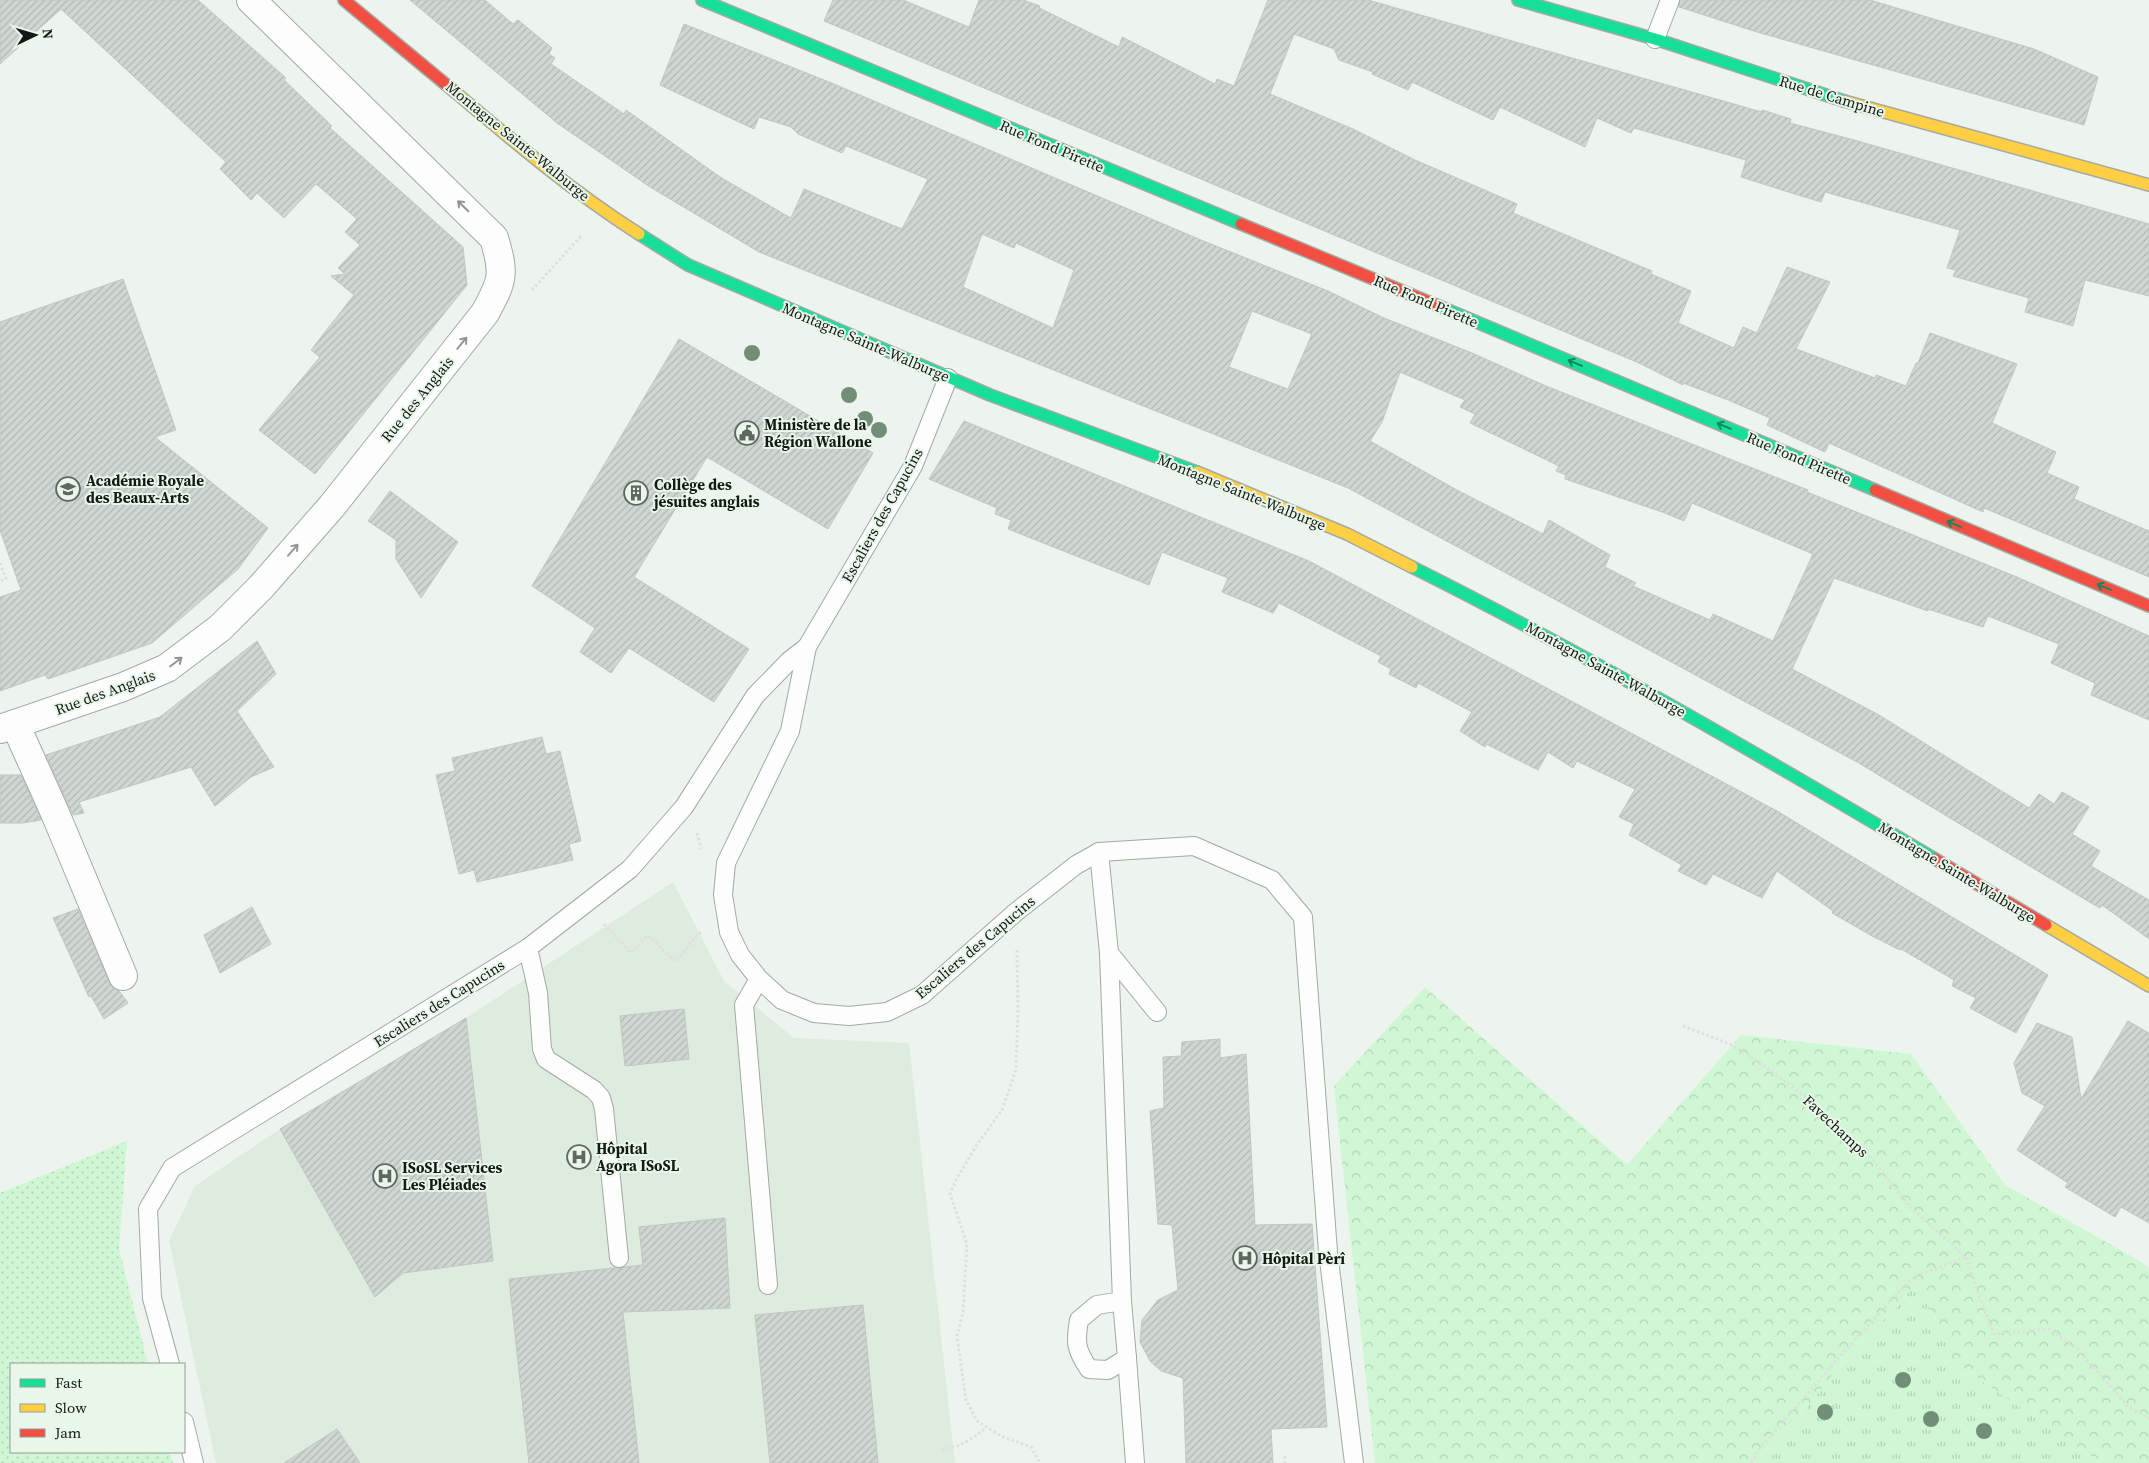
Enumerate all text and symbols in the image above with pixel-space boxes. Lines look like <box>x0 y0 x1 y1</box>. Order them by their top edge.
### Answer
north arrow <box>10 10 60 60</box>
text: N <box>38 28 58 40</box>
street label: Rue de Campine <box>1777 70 1888 122</box>
street label: Montagne Sainte-Walburge <box>441 76 595 206</box>
street label: Rue Fond Pirette <box>997 115 1108 178</box>
one-way arrow <box>456 200 469 212</box>
street label: Rue Fond Pirette <box>1371 270 1482 333</box>
street label: Montagne Sainte-Walburge <box>779 297 953 387</box>
one-way arrow <box>456 337 467 350</box>
street label: Rue des Anglais <box>376 352 458 446</box>
one-way arrow <box>1567 358 1583 367</box>
place label: Ministère de la Région Wallone <box>764 414 872 452</box>
public building icon: Ministère de la Région Wallone <box>734 420 760 446</box>
one-way arrow <box>1717 421 1732 431</box>
street label: Rue Fond Pirette <box>1744 427 1855 490</box>
street label: Escaliers des Capucins <box>836 444 928 586</box>
street label: Montagne Sainte-Walburge <box>1155 449 1330 536</box>
place label: Académie Royale des Beaux-Arts <box>86 470 204 508</box>
place label: Collège des jésuites anglais <box>652 474 760 512</box>
school or university icon: Académie Royale des Beaux-Arts <box>55 476 81 502</box>
building icon: Collège des jésuites anglais <box>623 480 649 506</box>
one-way arrow <box>1947 518 1962 528</box>
one-way arrow <box>287 544 299 557</box>
one-way arrow <box>2097 582 2112 591</box>
street label: Montagne Sainte-Walburge <box>1522 616 1690 722</box>
one-way arrow <box>169 656 182 667</box>
street label: Rue des Anglais <box>52 664 158 720</box>
street label: Montagne Sainte-Walburge <box>1874 817 2040 928</box>
street label: Escaliers des Capucins <box>910 890 1040 1004</box>
street label: Escaliers des Capucins <box>369 954 509 1052</box>
street label: Favechamps <box>1799 1090 1873 1162</box>
place label: Hôpital Agora ISoSL <box>596 1138 680 1176</box>
hospital icon: Hôpital Agora ISoSL <box>566 1144 592 1170</box>
place label: ISoSL Services Les Pléiades <box>402 1157 503 1195</box>
hospital icon: ISoSL Services Les Pléiades <box>372 1163 398 1189</box>
hospital icon: Hôpital Pèrî <box>1232 1245 1258 1271</box>
place label: Hôpital Pèrî <box>1262 1248 1345 1269</box>
legend <box>10 1363 185 1453</box>
text: Fast <box>55 1372 82 1393</box>
text: Slow <box>55 1397 87 1418</box>
text: Jam <box>54 1422 82 1443</box>

